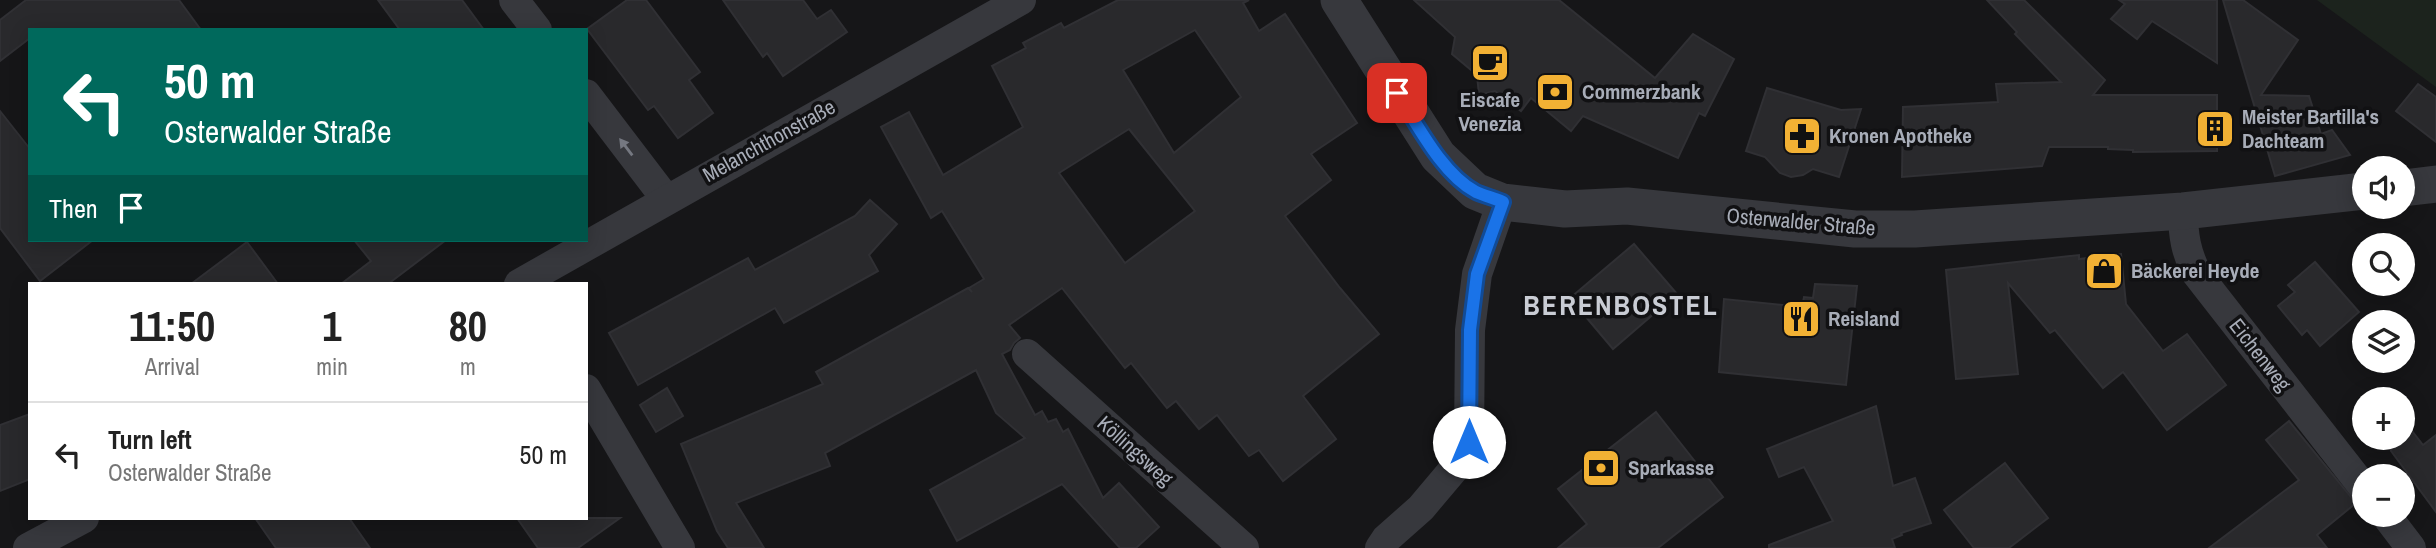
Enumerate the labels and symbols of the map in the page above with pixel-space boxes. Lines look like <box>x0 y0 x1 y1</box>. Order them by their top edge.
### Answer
cafe icon: Eiscafe Venezia <box>1469 42 1511 84</box>
pin <box>1367 63 1427 123</box>
bank icon: Commerzbank <box>1534 71 1576 113</box>
place label: Commerzbank <box>1582 77 1701 106</box>
place label: Eiscafe Venezia <box>1459 85 1522 138</box>
street label: Melanchthonstraße <box>697 92 840 189</box>
place label: Meister Bartilla's Dachteam <box>2242 102 2379 155</box>
building icon: Meister Bartilla's Dachteam <box>2194 108 2236 150</box>
pharmacy icon: Kronen Apotheke <box>1781 115 1823 157</box>
place label: Kronen Apotheke <box>1829 121 1972 150</box>
one-way arrow <box>619 138 634 156</box>
street label: Osterwalder Straße <box>1725 201 1877 242</box>
shop icon: Bäckerei Heyde <box>2083 250 2125 292</box>
place label: Bäckerei Heyde <box>2131 256 2259 285</box>
district label: BERENBOSTEL <box>1523 286 1719 324</box>
restaurant icon: Reisland <box>1780 298 1822 340</box>
place label: Reisland <box>1828 304 1900 333</box>
street label: Eichenweg <box>2223 312 2298 398</box>
position arrow <box>1432 405 1506 479</box>
street label: Köllingsweg <box>1091 409 1180 493</box>
bank icon: Sparkasse <box>1580 447 1622 489</box>
place label: Sparkasse <box>1628 453 1714 482</box>

